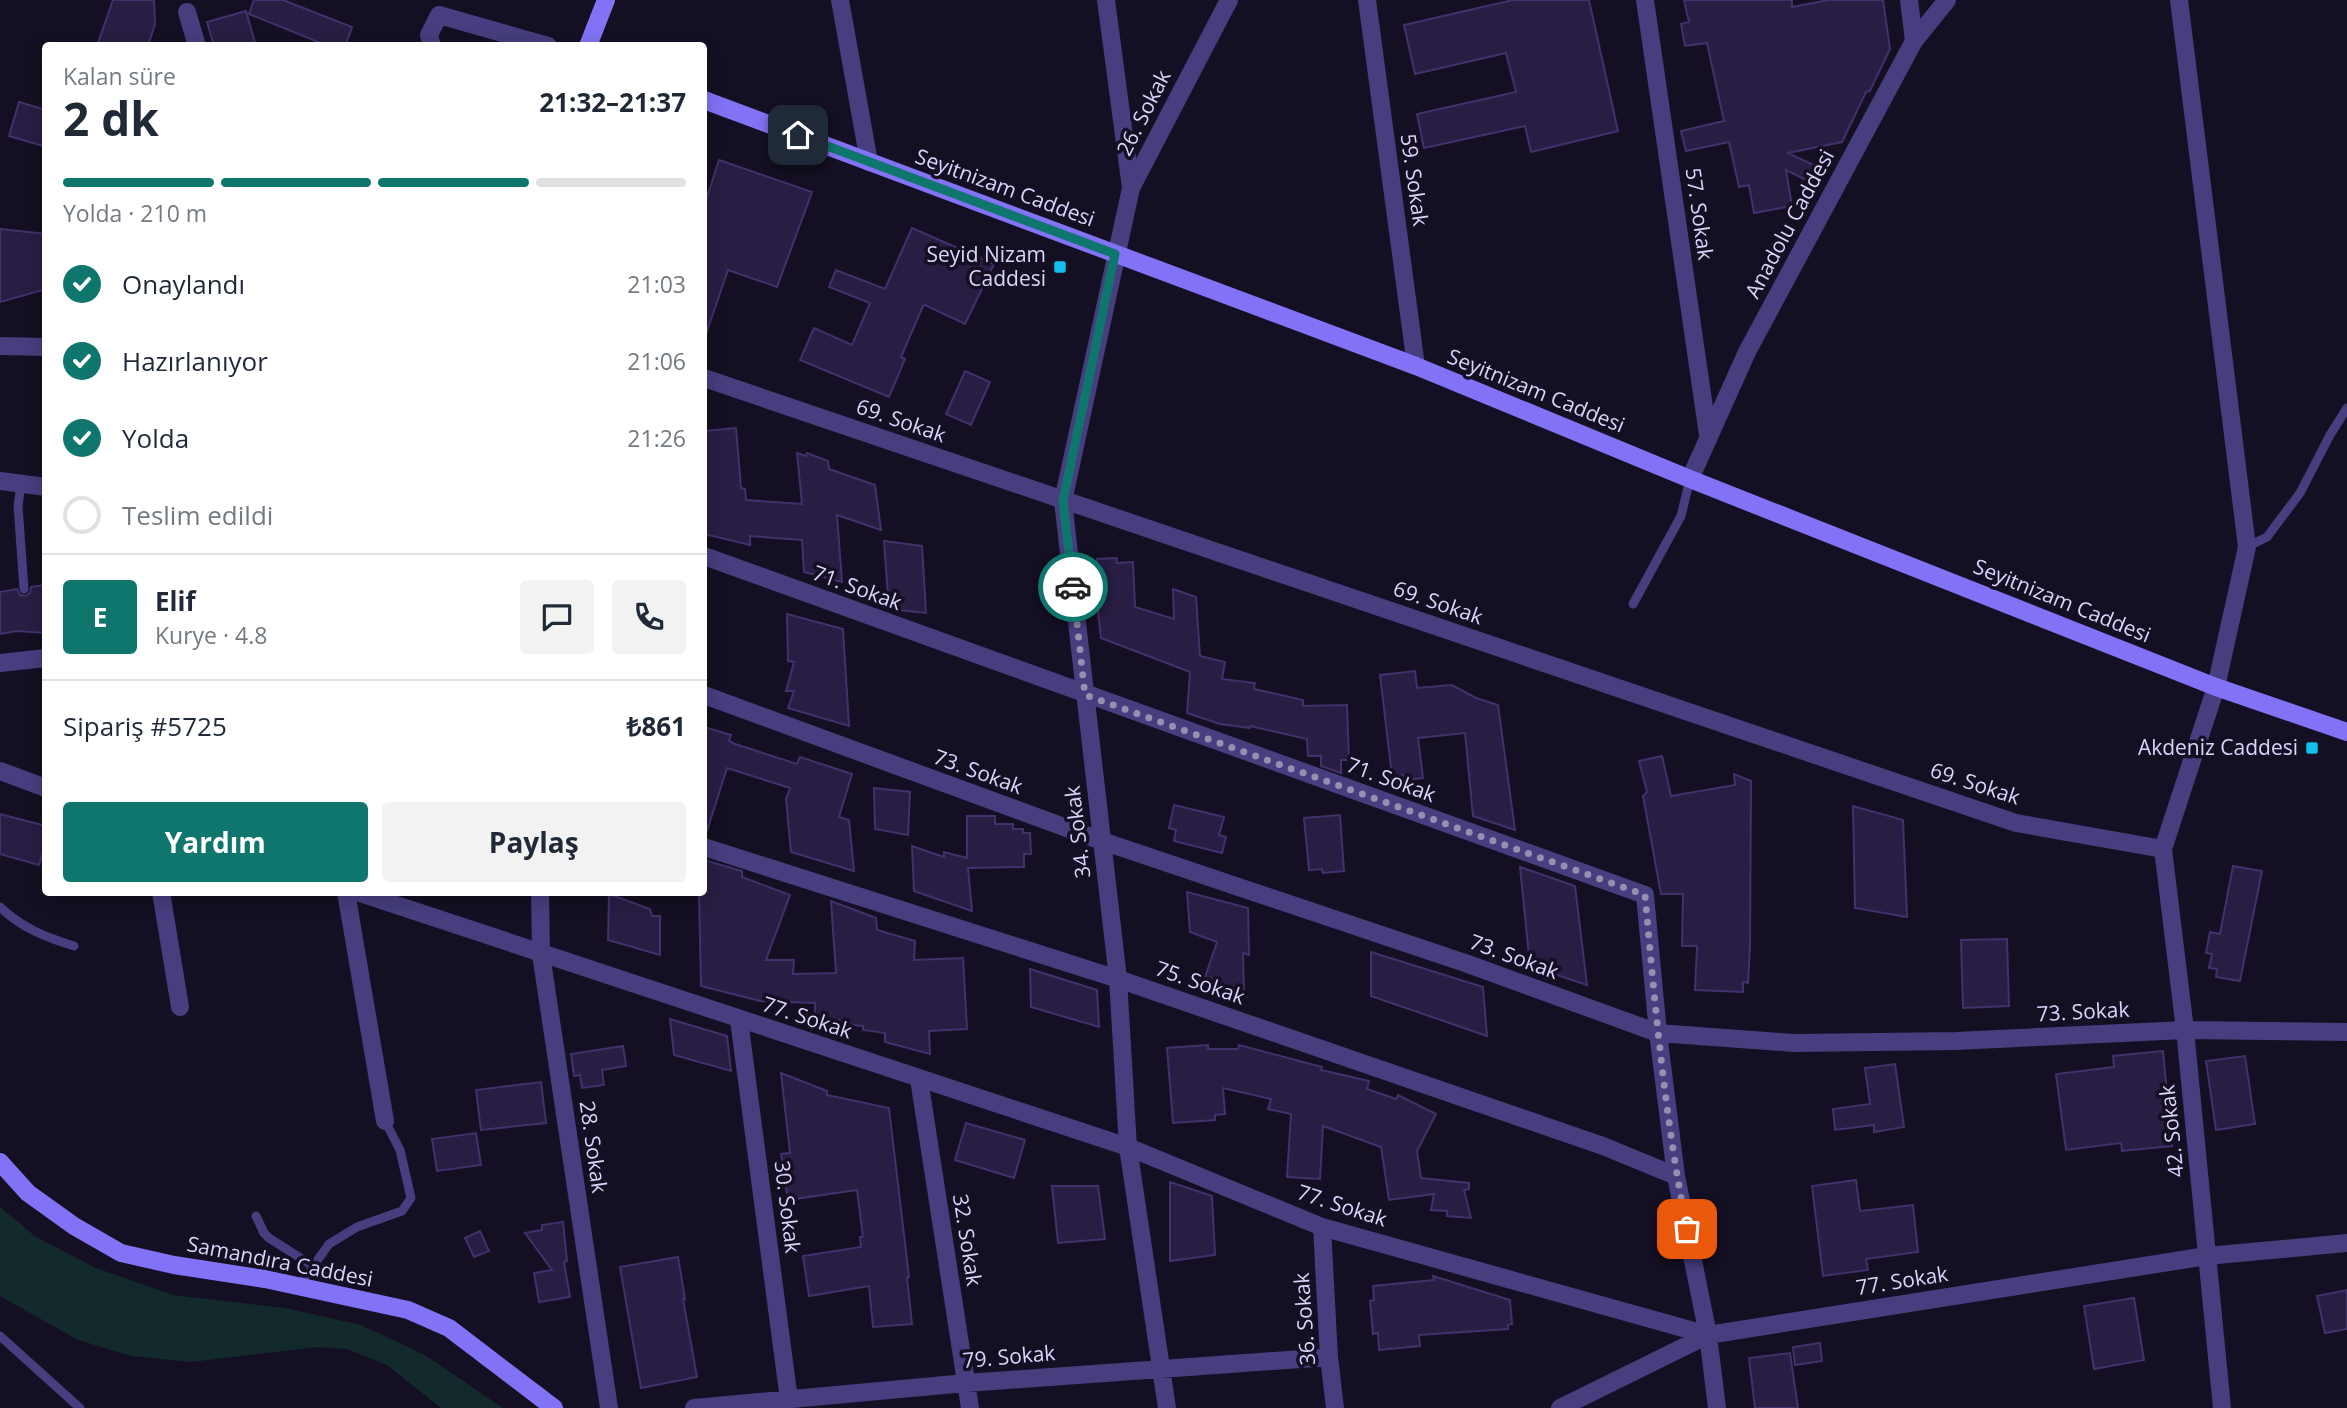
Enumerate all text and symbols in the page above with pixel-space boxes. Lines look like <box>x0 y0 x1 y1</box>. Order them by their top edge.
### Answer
text: Kalan süre <box>63 60 176 92</box>
street label: 26. Sokak <box>1110 65 1177 160</box>
text: 21:32–21:37 <box>539 84 686 120</box>
text: 2 dk <box>63 87 159 149</box>
pin <box>768 105 828 165</box>
icon: home <box>779 116 817 154</box>
street label: 59. Sokak <box>1395 132 1435 228</box>
street label: Seyitnizam Caddesi <box>912 142 1099 233</box>
street label: Anadolu Caddesi <box>1738 144 1840 303</box>
street label: 57. Sokak <box>1680 166 1720 262</box>
text: Yolda · 210 m <box>63 197 207 229</box>
place label: Seyid Nizam Caddesi <box>927 240 1046 292</box>
marker: Seyid Nizam Caddesi <box>1052 259 1068 275</box>
icon: check <box>63 265 101 303</box>
text: Onaylandı <box>122 266 245 302</box>
text: 21:03 <box>627 268 686 300</box>
icon: check <box>63 342 101 380</box>
street label: Seyitnizam Caddesi <box>1444 342 1629 438</box>
text: Hazırlanıyor <box>122 343 268 379</box>
text: 21:06 <box>627 345 686 377</box>
street label: 69. Sokak <box>853 392 950 448</box>
icon: check <box>63 419 101 457</box>
text: Yolda <box>122 420 189 456</box>
text: 21:26 <box>627 422 686 454</box>
text: Teslim edildi <box>122 497 273 533</box>
courier <box>1038 552 1108 622</box>
street label: Seyitnizam Caddesi <box>1970 552 2155 648</box>
street label: 71. Sokak <box>809 558 906 616</box>
icon: car <box>1054 568 1092 606</box>
street label: 69. Sokak <box>1390 574 1487 630</box>
button: chat <box>520 580 594 654</box>
button: phone <box>612 580 686 654</box>
text: Elif <box>155 583 196 619</box>
text: E <box>93 599 107 635</box>
text: Kurye · 4.8 <box>155 619 267 651</box>
text: Sipariş #5725 <box>63 708 227 744</box>
text: ₺861 <box>627 708 686 744</box>
place label: Akdeniz Caddesi <box>2138 733 2298 761</box>
marker: Akdeniz Caddesi <box>2304 740 2320 756</box>
street label: 73. Sokak <box>930 742 1027 800</box>
street label: 71. Sokak <box>1343 750 1440 808</box>
street label: 69. Sokak <box>1927 755 2024 811</box>
street label: 34. Sokak <box>1057 784 1097 880</box>
button: Yardım <box>63 802 368 882</box>
button: Paylaş <box>382 802 686 882</box>
street label: 73. Sokak <box>1466 927 1563 985</box>
street label: 75. Sokak <box>1152 954 1249 1010</box>
street label: 77. Sokak <box>759 989 856 1045</box>
street label: 73. Sokak <box>2036 995 2130 1027</box>
street label: 42. Sokak <box>2152 1083 2190 1179</box>
street label: 28. Sokak <box>574 1099 614 1195</box>
street label: 30. Sokak <box>768 1159 808 1255</box>
street label: 77. Sokak <box>1294 1177 1391 1233</box>
street label: 32. Sokak <box>947 1192 989 1288</box>
pin <box>1657 1199 1717 1259</box>
icon: bag <box>1668 1210 1706 1248</box>
street label: Samandıra Caddesi <box>185 1229 375 1293</box>
street label: 77. Sokak <box>1854 1259 1950 1301</box>
street label: 36. Sokak <box>1287 1272 1321 1366</box>
street label: 79. Sokak <box>961 1338 1056 1374</box>

